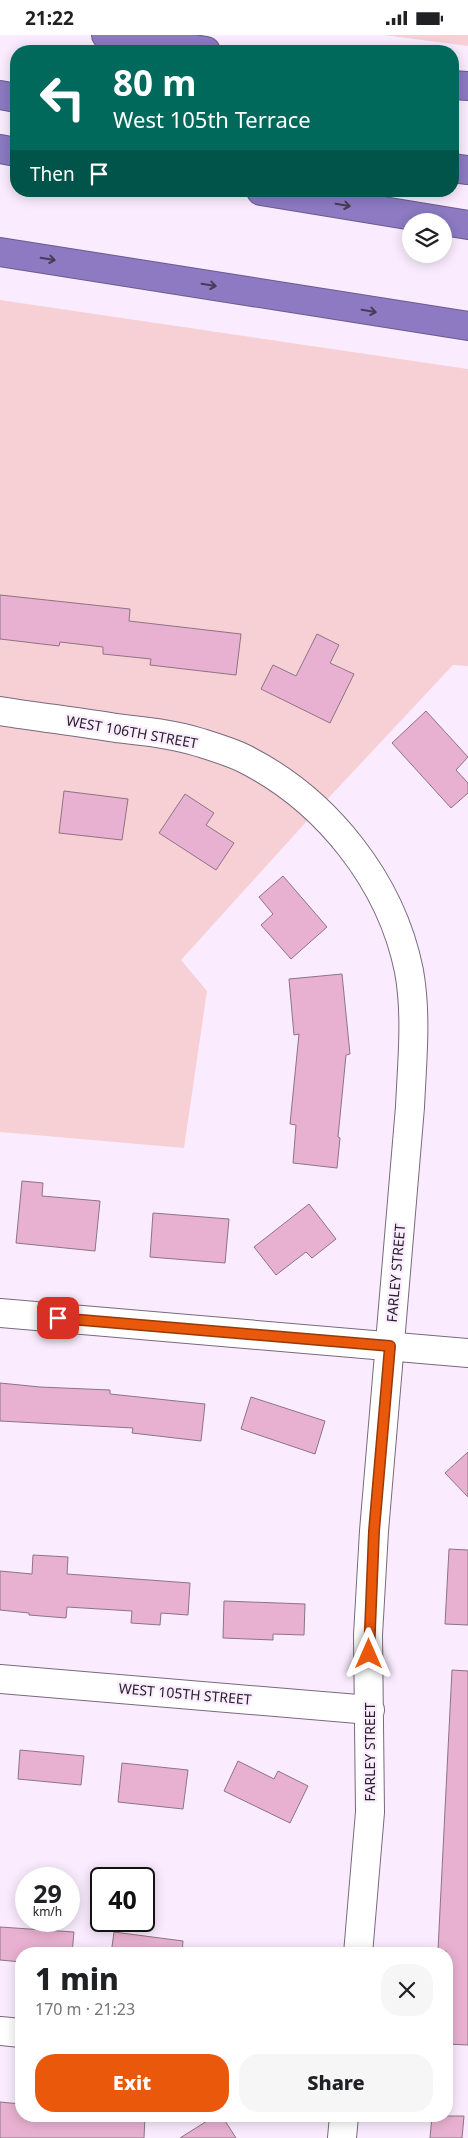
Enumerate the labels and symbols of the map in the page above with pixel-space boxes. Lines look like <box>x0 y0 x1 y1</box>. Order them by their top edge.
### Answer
one-way arrow <box>335 200 351 210</box>
one-way arrow <box>40 255 56 265</box>
one-way arrow <box>200 281 216 291</box>
one-way arrow <box>361 306 377 316</box>
street label: WEST 106TH STREET <box>65 711 200 752</box>
street label: FARLEY STREET <box>382 1223 409 1323</box>
pin <box>37 1297 79 1339</box>
position arrow <box>342 1627 394 1679</box>
street label: WEST 105TH STREET <box>118 1678 252 1709</box>
street label: FARLEY STREET <box>360 1702 379 1801</box>
speed limit sign: 40 <box>90 1867 155 1932</box>

